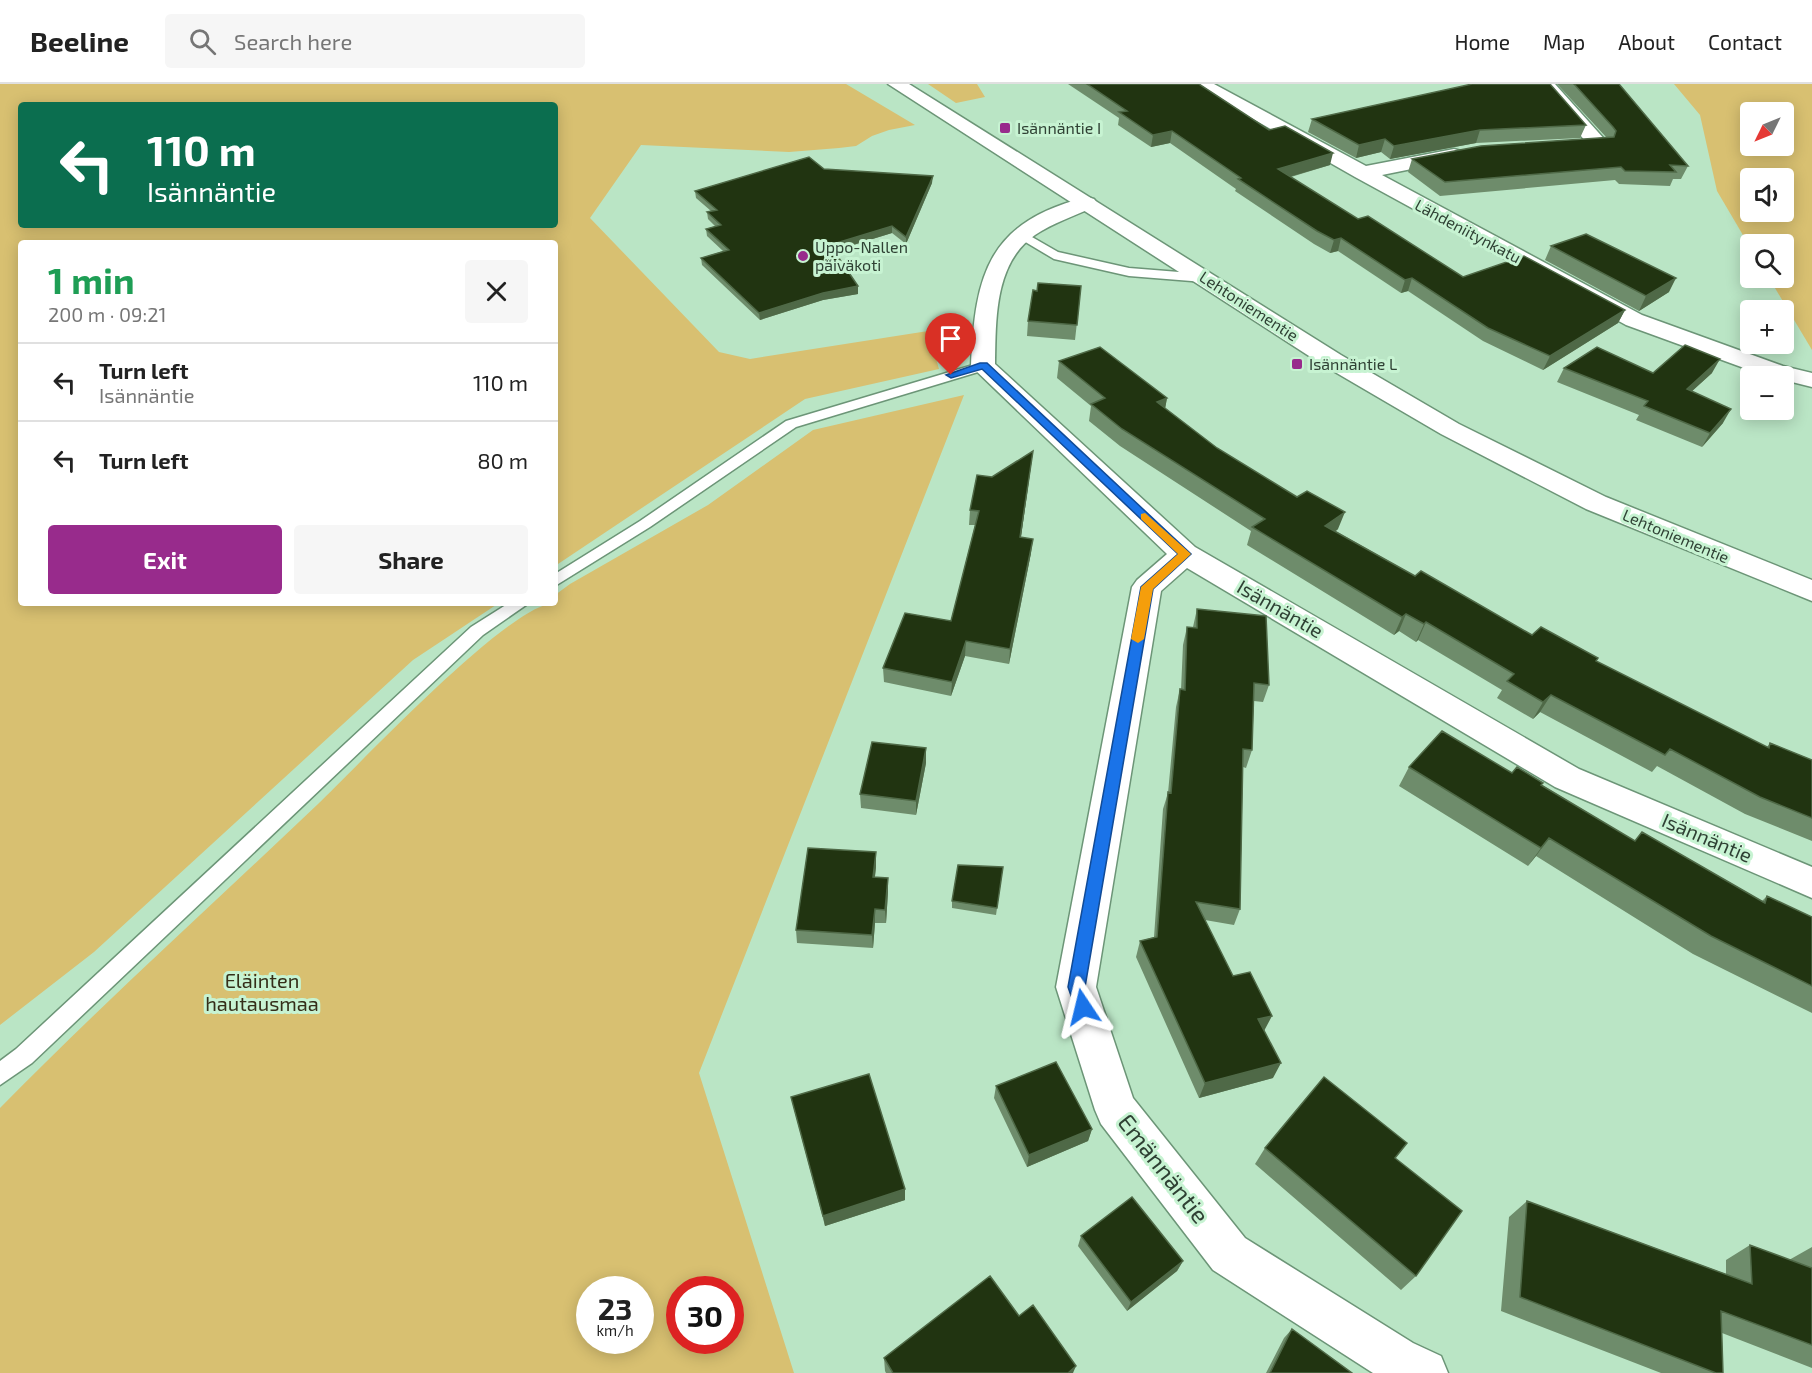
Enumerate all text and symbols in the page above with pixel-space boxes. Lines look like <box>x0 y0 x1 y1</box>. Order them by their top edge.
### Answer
search box <box>165 14 585 68</box>
text: Beeline <box>30 24 129 58</box>
icon: search <box>186 25 219 58</box>
text: Search here <box>234 28 352 54</box>
text: Home <box>1454 29 1510 54</box>
text: Map <box>1543 29 1585 54</box>
text: About <box>1618 29 1675 54</box>
text: Contact <box>1708 29 1782 54</box>
north arrow <box>1740 102 1794 156</box>
map controls <box>1740 102 1794 420</box>
place label: Isännäntie I <box>1017 118 1101 137</box>
marker: Isännäntie I <box>998 121 1012 135</box>
text: 110 m <box>147 124 256 174</box>
icon: left <box>48 126 126 204</box>
button: sound <box>1740 168 1794 222</box>
text: Isännäntie <box>147 175 276 207</box>
street label: Lähdeniitynkatu <box>1412 195 1524 266</box>
button: search <box>1740 234 1794 288</box>
place label: Uppo-Nallen päiväkoti <box>815 237 908 274</box>
marker: Uppo-Nallen päiväkoti <box>796 249 810 263</box>
text: 1 min <box>48 258 135 301</box>
button: close <box>465 260 528 323</box>
street label: Lehtoniementie <box>1196 267 1302 345</box>
button: + <box>1740 300 1794 354</box>
text: 200 m · 09:21 <box>48 302 166 326</box>
pin <box>925 313 976 375</box>
icon: arrive <box>934 322 967 355</box>
place label: Isännäntie L <box>1309 354 1397 373</box>
text: Turn left <box>99 357 188 383</box>
marker: Isännäntie L <box>1290 357 1304 371</box>
icon: left <box>48 366 81 399</box>
button: − <box>1740 366 1794 420</box>
text: 110 m <box>473 369 528 395</box>
text: Isännäntie <box>99 383 195 407</box>
icon: left <box>48 444 81 477</box>
text: Turn left <box>99 447 188 473</box>
text: 80 m <box>477 447 528 473</box>
street label: Lehtoniementie <box>1620 505 1732 566</box>
button: Exit <box>48 525 282 594</box>
button: Share <box>294 525 528 594</box>
street label: Isännäntie <box>1233 574 1328 642</box>
street label: Isännäntie <box>1659 807 1756 867</box>
park label: Eläinten hautausmaa <box>205 968 319 1015</box>
position arrow <box>1051 975 1115 1039</box>
street label: Emännäntie <box>1113 1108 1216 1228</box>
speed limit sign: 30 <box>666 1276 744 1354</box>
text: 23 <box>598 1290 632 1326</box>
text: km/h <box>596 1321 634 1339</box>

